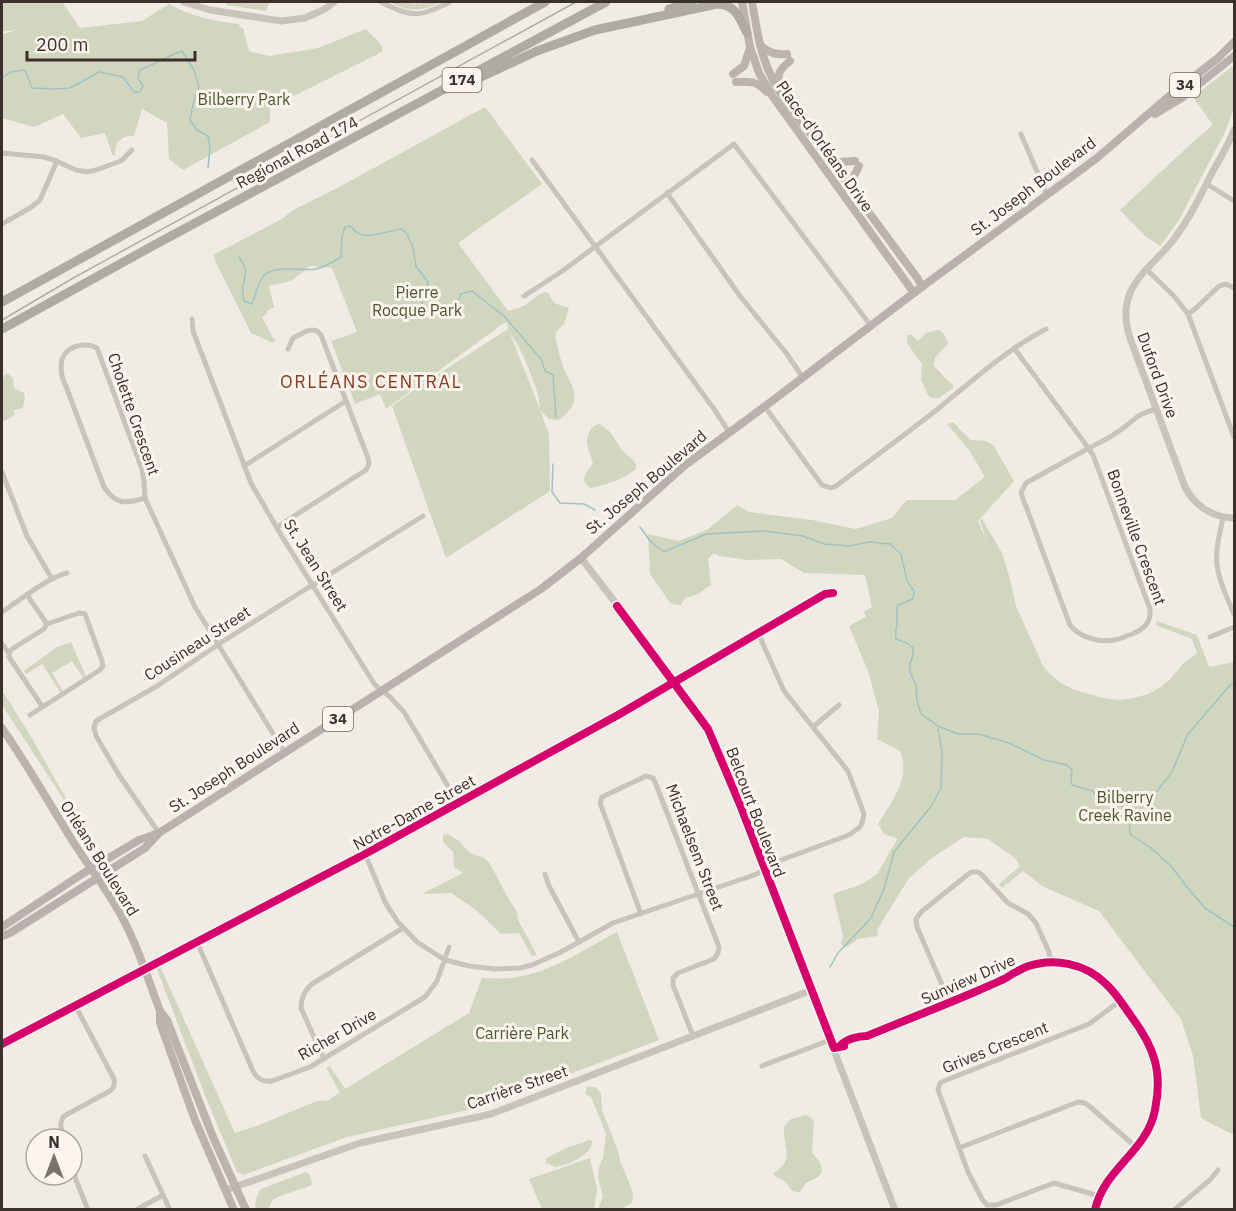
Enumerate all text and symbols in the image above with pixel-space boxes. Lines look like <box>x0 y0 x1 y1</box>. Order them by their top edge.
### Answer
scale bar <box>27 24 195 62</box>
text: 200 m <box>36 33 88 56</box>
road number: 174 <box>442 68 482 92</box>
road number: 34 <box>1170 73 1200 97</box>
street label: Place-d'Orléans Drive <box>772 76 878 216</box>
park label: Bilberry Park <box>198 89 291 109</box>
street label: Regional Road 174 <box>233 111 361 193</box>
street label: St. Joseph Boulevard <box>966 132 1100 240</box>
park label: Pierre Rocque Park <box>372 282 463 320</box>
street label: Duford Drive <box>1133 329 1183 421</box>
street label: Cholette Crescent <box>104 350 164 478</box>
district label: ORLÉANS CENTRAL <box>280 370 462 393</box>
street label: St. Joseph Boulevard <box>581 426 711 538</box>
street label: Bonneville Crescent <box>1103 466 1171 608</box>
street label: St. Jean Street <box>280 515 352 615</box>
street label: Cousineau Street <box>140 601 254 685</box>
road number: 34 <box>323 707 353 731</box>
street label: St. Joseph Boulevard <box>165 717 303 817</box>
street label: Belcourt Boulevard <box>722 744 790 880</box>
street label: Notre-Dame Street <box>349 770 479 854</box>
street label: Michaelsem Street <box>662 781 728 913</box>
park label: Bilberry Creek Ravine <box>1078 787 1172 825</box>
street label: Orléans Boulevard <box>56 797 144 919</box>
street label: Sunview Drive <box>918 949 1018 1009</box>
street label: Richer Drive <box>294 1003 380 1064</box>
street label: Grives Crescent <box>939 1017 1051 1077</box>
park label: Carrière Park <box>475 1023 569 1043</box>
street label: Carrière Street <box>464 1060 570 1114</box>
north arrow <box>24 1127 84 1187</box>
text: N <box>48 1132 60 1152</box>

